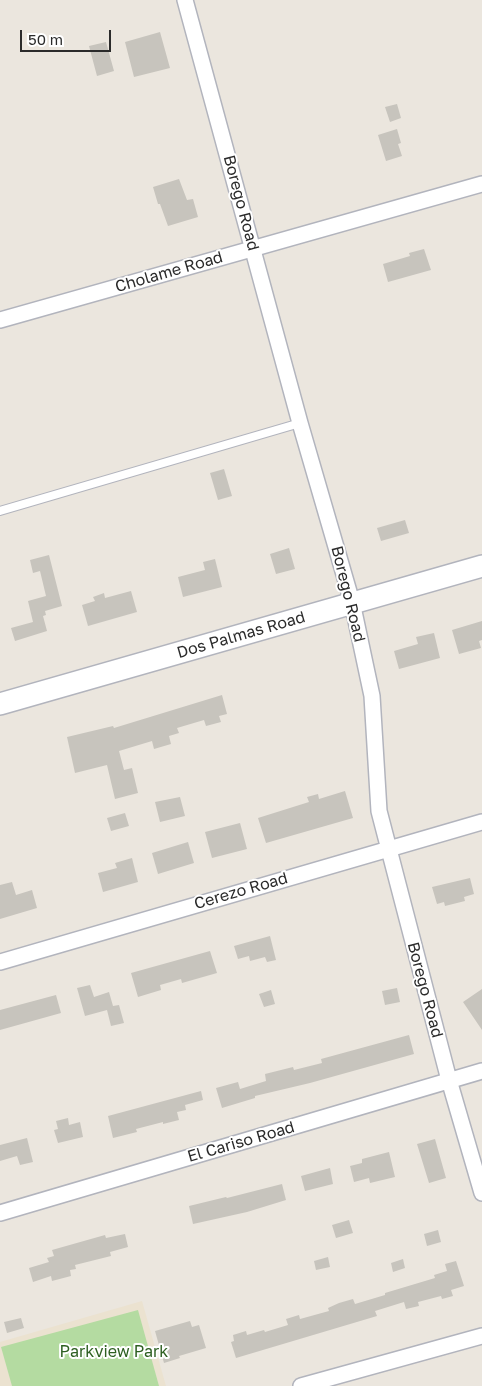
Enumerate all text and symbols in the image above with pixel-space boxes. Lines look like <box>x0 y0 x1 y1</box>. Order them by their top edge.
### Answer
scale bar <box>22 20 114 52</box>
text: 50 m <box>28 30 63 48</box>
street label: Borego Road <box>219 153 263 253</box>
street label: Cholame Road <box>113 247 225 297</box>
street label: Borego Road <box>327 544 369 644</box>
street label: Dos Palmas Road <box>175 607 307 663</box>
street label: Cerezo Road <box>192 868 290 914</box>
street label: Borego Road <box>403 940 447 1040</box>
street label: El Cariso Road <box>185 1118 297 1166</box>
park label: Parkview Park <box>60 1342 168 1362</box>

